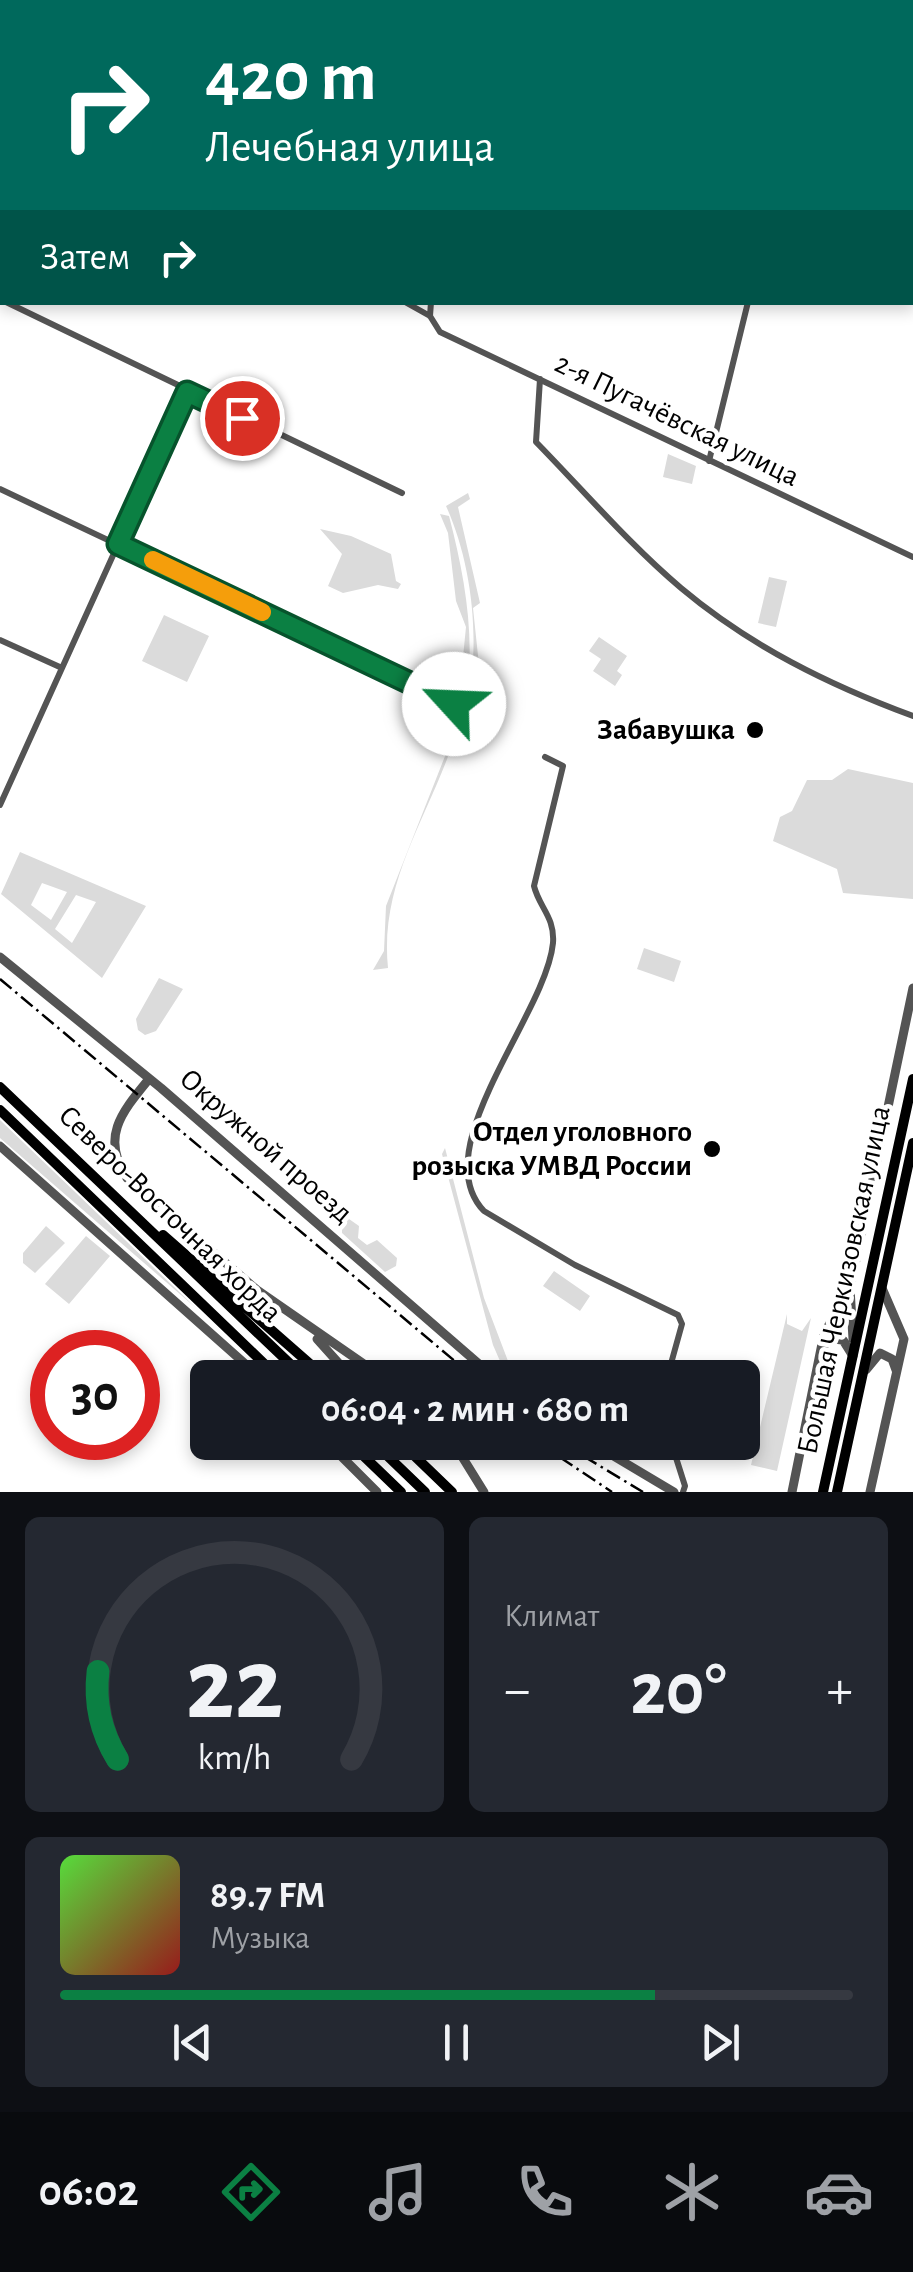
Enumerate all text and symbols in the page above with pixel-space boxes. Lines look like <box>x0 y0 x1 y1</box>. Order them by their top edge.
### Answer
icon: right <box>40 40 170 170</box>
text: 420 m <box>205 43 377 113</box>
text: Лечебная улица <box>205 125 495 170</box>
icon: right <box>150 230 205 285</box>
text: Затем <box>40 239 130 277</box>
street label: 2-я Пугачёвская улица <box>550 348 804 492</box>
pin <box>200 376 285 461</box>
icon: arrive <box>215 391 270 446</box>
position arrow <box>402 652 506 756</box>
place label: Забавушка <box>597 715 735 745</box>
marker: Забавушка <box>744 719 766 741</box>
street label: Окружной проезд <box>174 1063 358 1229</box>
street label: Северо-Восточная хорда <box>53 1100 287 1328</box>
street label: Большая Черкизовская улица <box>792 1103 896 1457</box>
place label: Отдел уголовного розыска УМВД России <box>411 1117 692 1181</box>
marker: Отдел уголовного розыска УМВД России <box>701 1138 723 1160</box>
speed limit sign: 30 <box>30 1330 160 1460</box>
text: 06:04 · 2 мин · 680 m <box>321 1391 629 1429</box>
text: Климат <box>504 1600 599 1632</box>
text: 22 <box>186 1634 283 1738</box>
text: 20° <box>630 1653 727 1728</box>
text: − <box>504 1663 530 1718</box>
text: + <box>827 1663 853 1718</box>
text: km/h <box>198 1740 271 1776</box>
text: 89.7 FM <box>210 1877 325 1915</box>
text: Музыка <box>210 1922 310 1954</box>
icon: previous <box>165 2015 220 2070</box>
icon: pause <box>429 2015 484 2070</box>
icon: next <box>693 2015 748 2070</box>
icon: directions <box>216 2157 286 2227</box>
icon: music <box>363 2157 433 2227</box>
icon: phone <box>510 2157 580 2227</box>
icon: climate <box>657 2157 727 2227</box>
icon: car <box>804 2157 874 2227</box>
text: 06:02 <box>39 2169 139 2214</box>

